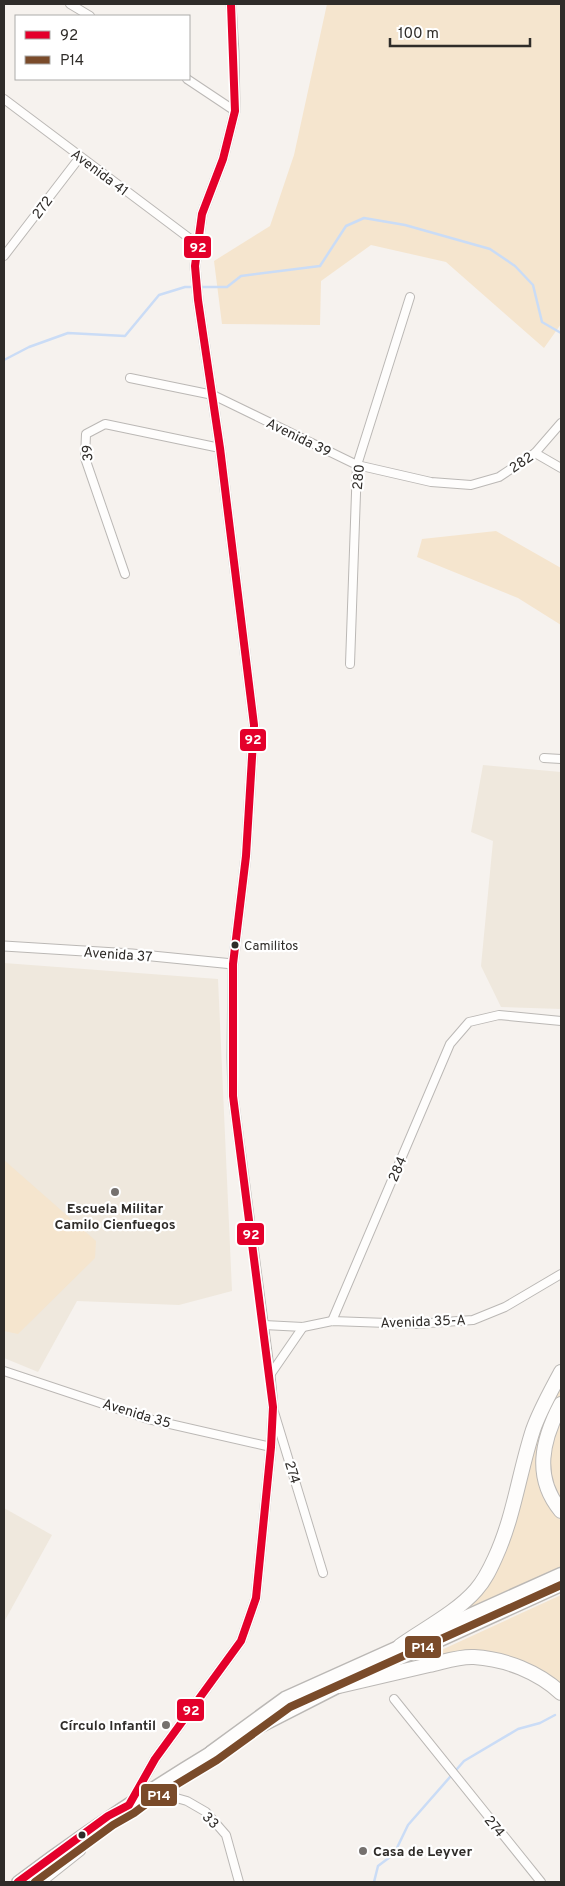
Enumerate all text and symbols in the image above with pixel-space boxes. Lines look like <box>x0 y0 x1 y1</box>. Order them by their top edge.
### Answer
legend <box>15 15 190 80</box>
scale bar <box>390 15 530 47</box>
text: 100 m <box>398 25 439 44</box>
text: 92 <box>60 27 78 46</box>
text: P14 <box>60 52 84 71</box>
street label: Avenida 41 <box>67 146 131 200</box>
street label: 272 <box>29 193 57 223</box>
line badge: 92 <box>183 235 212 259</box>
text: 92 <box>189 240 207 257</box>
street label: Avenida 39 <box>263 415 334 461</box>
street label: 39 <box>79 444 98 462</box>
street label: 282 <box>507 449 537 477</box>
street label: 280 <box>350 463 369 491</box>
line badge: 92 <box>239 728 267 752</box>
text: 92 <box>244 732 262 749</box>
place label: Camilitos <box>244 939 298 955</box>
marker: Camilitos <box>230 940 240 950</box>
street label: Avenida 37 <box>83 945 153 966</box>
street label: 284 <box>386 1154 411 1185</box>
marker: Escuela Militar Camilo Cienfuegos <box>109 1186 121 1198</box>
place label: Escuela Militar Camilo Cienfuegos <box>54 1201 176 1234</box>
line badge: 92 <box>236 1222 265 1246</box>
text: 92 <box>242 1227 260 1244</box>
street label: Avenida 35-A <box>380 1313 466 1332</box>
street label: Avenida 35 <box>100 1396 173 1433</box>
street label: 274 <box>280 1459 303 1486</box>
line badge: P14 <box>404 1635 442 1659</box>
text: P14 <box>411 1640 435 1657</box>
line badge: 92 <box>176 1698 205 1722</box>
text: 92 <box>182 1703 200 1720</box>
place label: Círculo Infantil <box>60 1718 156 1735</box>
marker: Círculo Infantil <box>160 1719 172 1731</box>
line badge: P14 <box>140 1783 178 1807</box>
text: P14 <box>147 1788 171 1805</box>
street label: 33 <box>198 1809 222 1833</box>
street label: 274 <box>480 1813 508 1841</box>
unlabelled marker <box>77 1830 87 1840</box>
place label: Casa de Leyver <box>373 1844 472 1861</box>
marker: Casa de Leyver <box>357 1845 369 1857</box>

